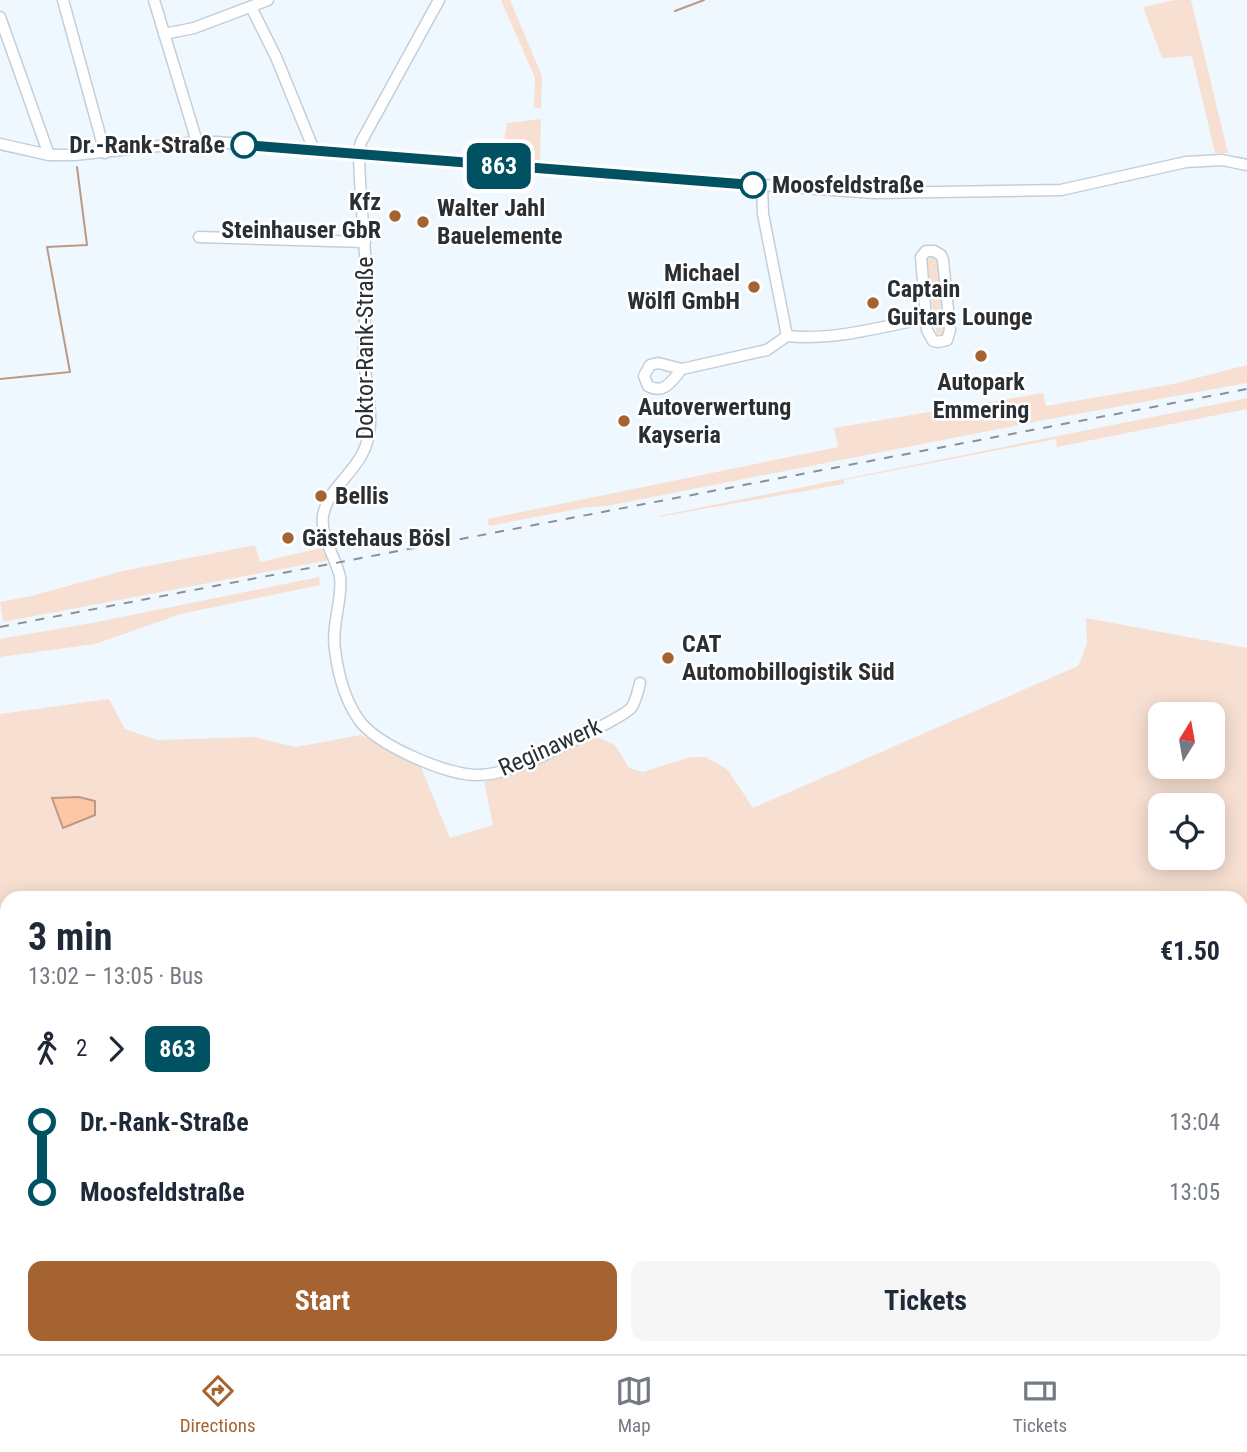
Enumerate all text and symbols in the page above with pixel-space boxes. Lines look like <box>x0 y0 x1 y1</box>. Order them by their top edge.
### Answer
place label: Dr.-Rank-Straße <box>69 131 225 159</box>
marker: Dr.-Rank-Straße <box>231 132 257 158</box>
line badge: 863 <box>459 143 539 189</box>
text: 863 <box>481 152 517 180</box>
place label: Moosfeldstraße <box>772 171 924 199</box>
marker: Moosfeldstraße <box>740 172 766 198</box>
place label: Kfz Steinhauser GbR <box>221 188 381 244</box>
place label: Walter Jahl Bauelemente <box>437 194 563 250</box>
marker: Kfz Steinhauser GbR <box>387 208 403 224</box>
marker: Walter Jahl Bauelemente <box>415 214 431 230</box>
street label: Doktor-Rank-Straße <box>351 256 379 440</box>
place label: Michael Wölfl GmbH <box>627 259 740 315</box>
place label: Captain Guitars Lounge <box>887 275 1033 331</box>
marker: Michael Wölfl GmbH <box>746 279 762 295</box>
marker: Captain Guitars Lounge <box>865 295 881 311</box>
marker: Autopark Emmering <box>973 348 989 364</box>
place label: Autopark Emmering <box>933 368 1029 424</box>
place label: Autoverwertung Kayseria <box>638 393 791 449</box>
marker: Autoverwertung Kayseria <box>616 413 632 429</box>
place label: Bellis <box>335 482 389 510</box>
marker: Bellis <box>313 488 329 504</box>
place label: Gästehaus Bösl <box>302 524 451 552</box>
marker: Gästehaus Bösl <box>280 530 296 546</box>
place label: CAT Automobillogistik Süd <box>682 630 895 686</box>
marker: CAT Automobillogistik Süd <box>660 650 676 666</box>
north arrow <box>1148 702 1225 779</box>
map controls <box>1148 702 1225 870</box>
street label: Reginawerk <box>494 712 606 782</box>
button: locate <box>1148 793 1225 870</box>
text: 3 min <box>28 915 112 959</box>
text: €1.50 <box>1160 936 1220 966</box>
text: 13:02 – 13:05 · Bus <box>28 963 204 990</box>
icon: walk <box>28 1030 66 1068</box>
icon: forward <box>97 1030 135 1068</box>
text: 2 <box>76 1035 87 1062</box>
text: 863 <box>159 1035 196 1063</box>
text: Dr.-Rank-Straße <box>80 1107 249 1137</box>
text: 13:04 <box>1169 1109 1220 1136</box>
text: Moosfeldstraße <box>80 1177 245 1207</box>
text: 13:05 <box>1169 1179 1220 1206</box>
button: Start <box>28 1261 617 1341</box>
button: Tickets <box>631 1261 1220 1341</box>
tab: Directions <box>180 1372 256 1437</box>
tab: Map <box>615 1372 653 1437</box>
tab: Tickets <box>1013 1372 1067 1437</box>

